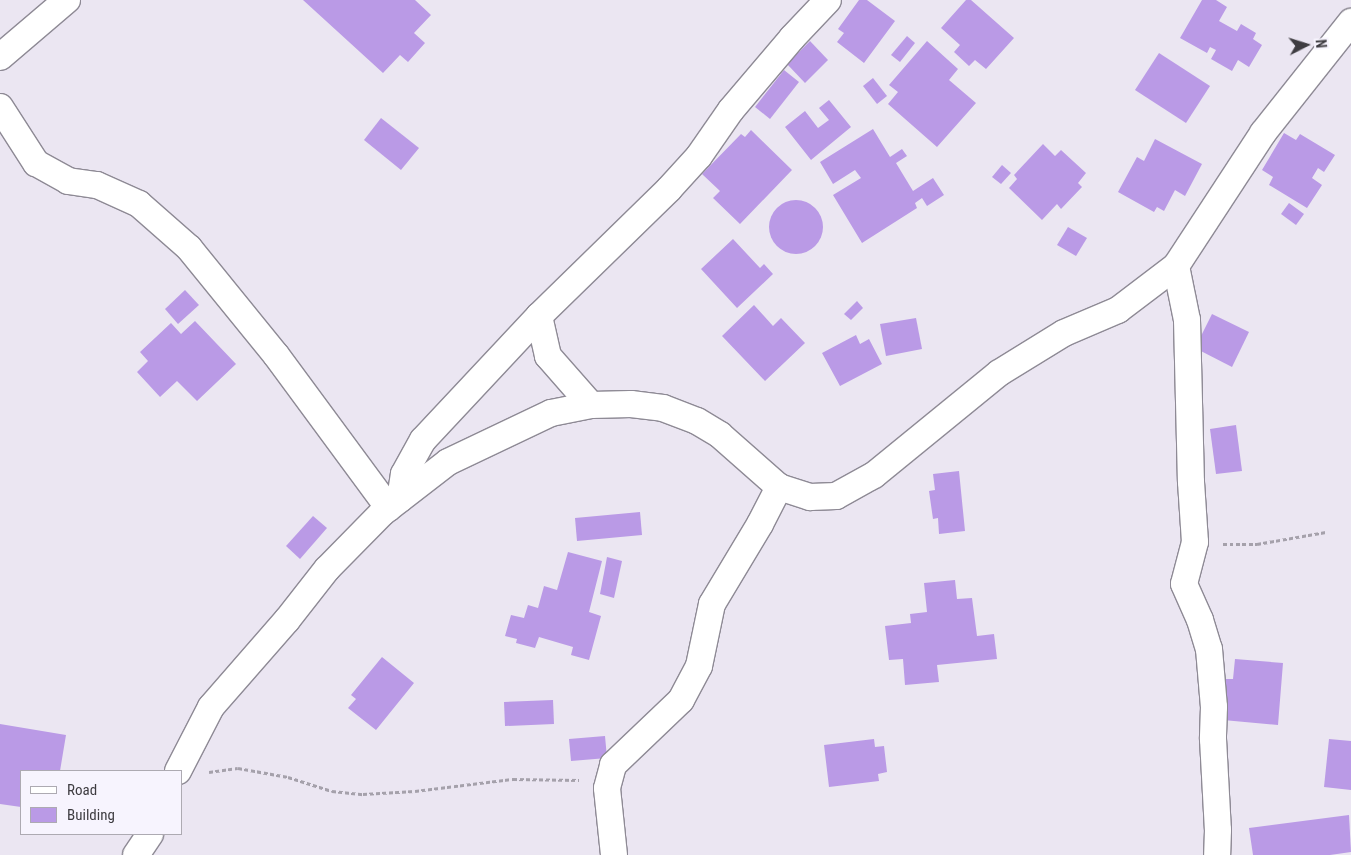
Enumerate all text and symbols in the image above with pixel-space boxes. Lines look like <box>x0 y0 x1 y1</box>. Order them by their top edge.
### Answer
north arrow <box>1281 20 1331 70</box>
text: N <box>1313 39 1329 49</box>
legend <box>20 770 182 835</box>
text: Road <box>67 781 97 799</box>
text: Building <box>67 806 115 824</box>

